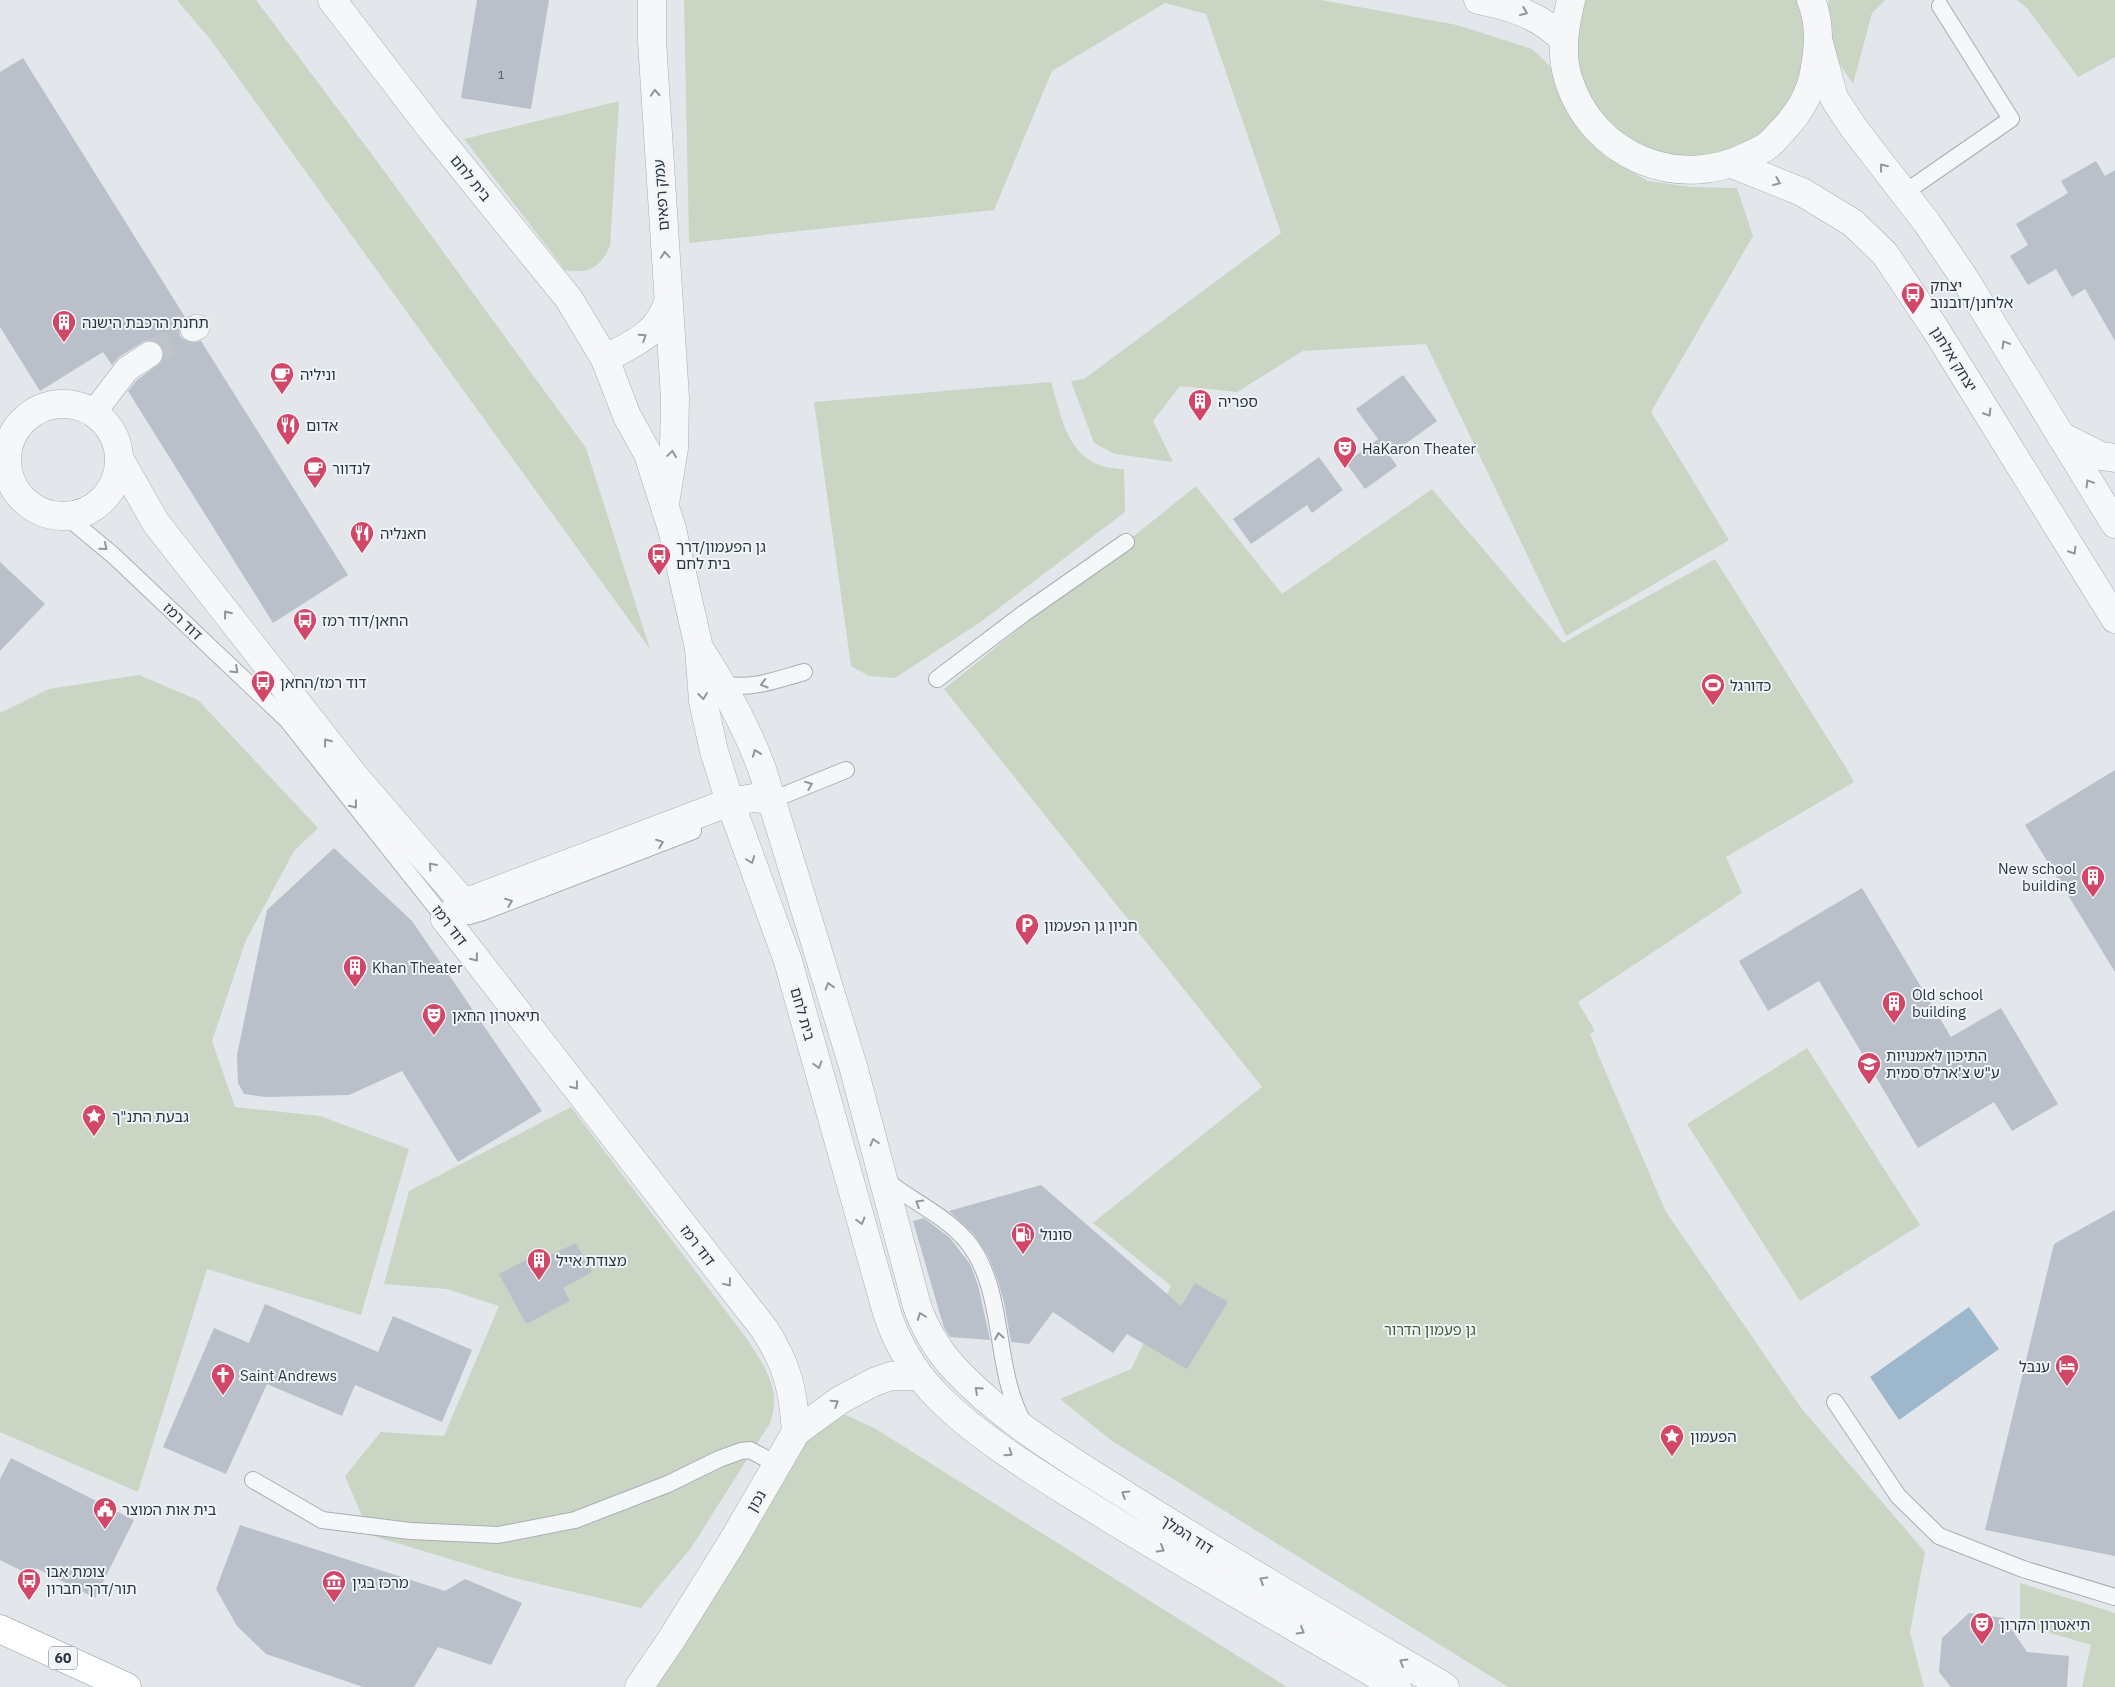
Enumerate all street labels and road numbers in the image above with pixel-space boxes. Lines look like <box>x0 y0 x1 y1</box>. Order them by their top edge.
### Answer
street label: בית לחם <box>446 151 496 205</box>
street label: עמק רפאים <box>649 158 673 232</box>
street label: יצחק אלחנן <box>1926 323 1982 395</box>
street label: דוד רמז <box>159 598 207 644</box>
street label: דוד רמז <box>428 901 472 949</box>
street label: בית לחם <box>786 985 820 1043</box>
street label: דוד רמז <box>676 1221 720 1269</box>
street label: נכון <box>742 1486 770 1516</box>
street label: דוד המלך <box>1157 1510 1217 1558</box>
road number: 60 <box>49 1646 77 1670</box>

